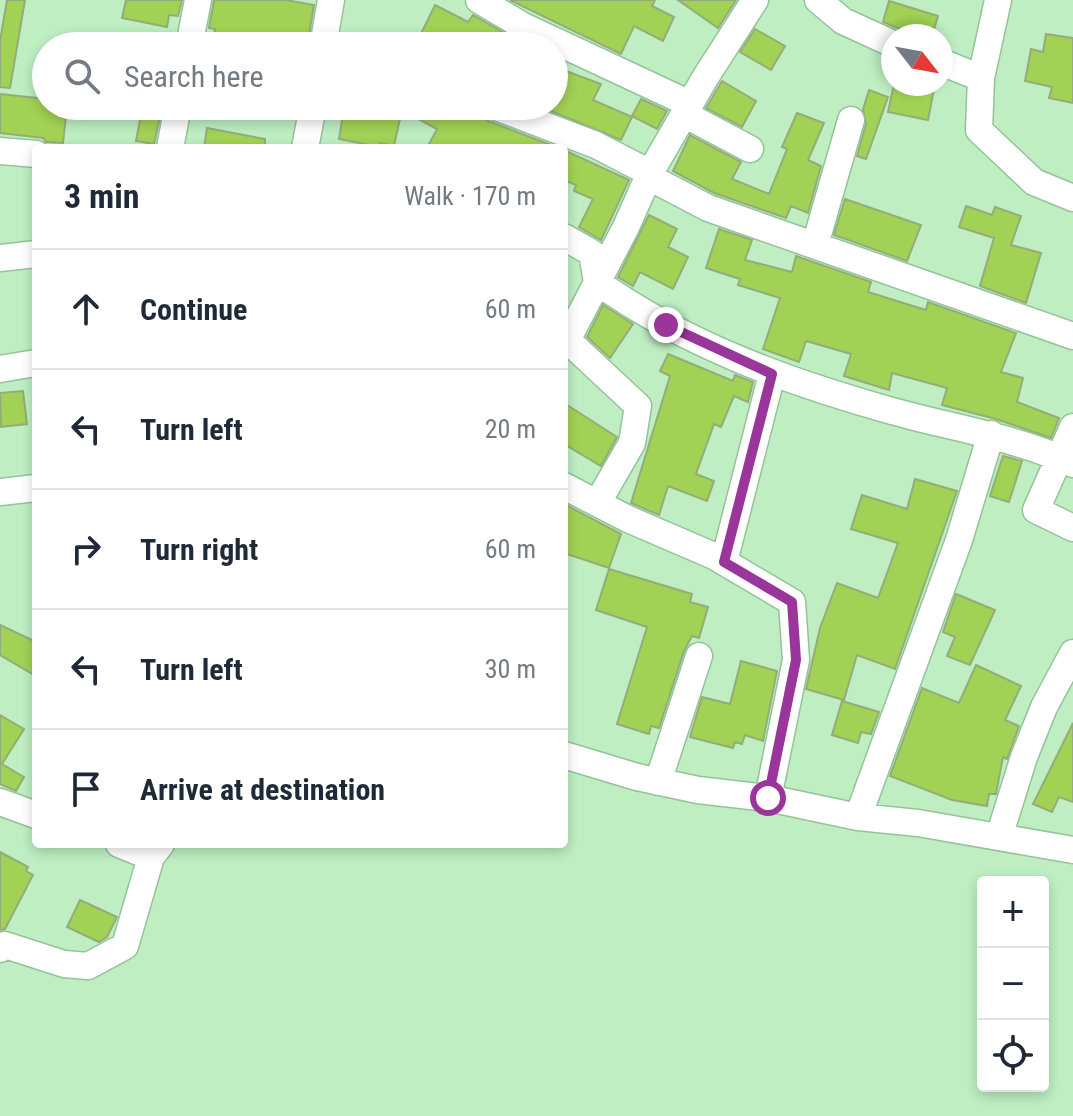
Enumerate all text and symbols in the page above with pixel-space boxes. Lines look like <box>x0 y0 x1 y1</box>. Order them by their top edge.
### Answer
north arrow <box>881 24 953 96</box>
search box <box>32 32 568 120</box>
icon: search <box>60 54 104 98</box>
text: Search here <box>124 59 264 94</box>
text: 3 min <box>64 176 140 216</box>
text: Walk · 170 m <box>404 181 536 211</box>
icon: ahead <box>64 287 108 331</box>
text: Continue <box>140 292 247 327</box>
text: 60 m <box>485 294 536 324</box>
route end <box>648 307 684 343</box>
icon: left <box>64 407 108 451</box>
text: Turn left <box>140 412 243 447</box>
text: 20 m <box>485 414 536 444</box>
icon: right <box>64 527 108 571</box>
text: Turn right <box>140 532 258 567</box>
text: 60 m <box>485 534 536 564</box>
icon: left <box>64 647 108 691</box>
text: Turn left <box>140 652 243 687</box>
text: 30 m <box>485 654 536 684</box>
icon: arrive <box>64 767 108 811</box>
text: Arrive at destination <box>140 772 385 807</box>
route start <box>750 780 786 816</box>
map controls <box>977 876 1049 1092</box>
button: + <box>977 876 1049 948</box>
button: − <box>977 948 1049 1020</box>
button: locate <box>977 1020 1049 1092</box>

